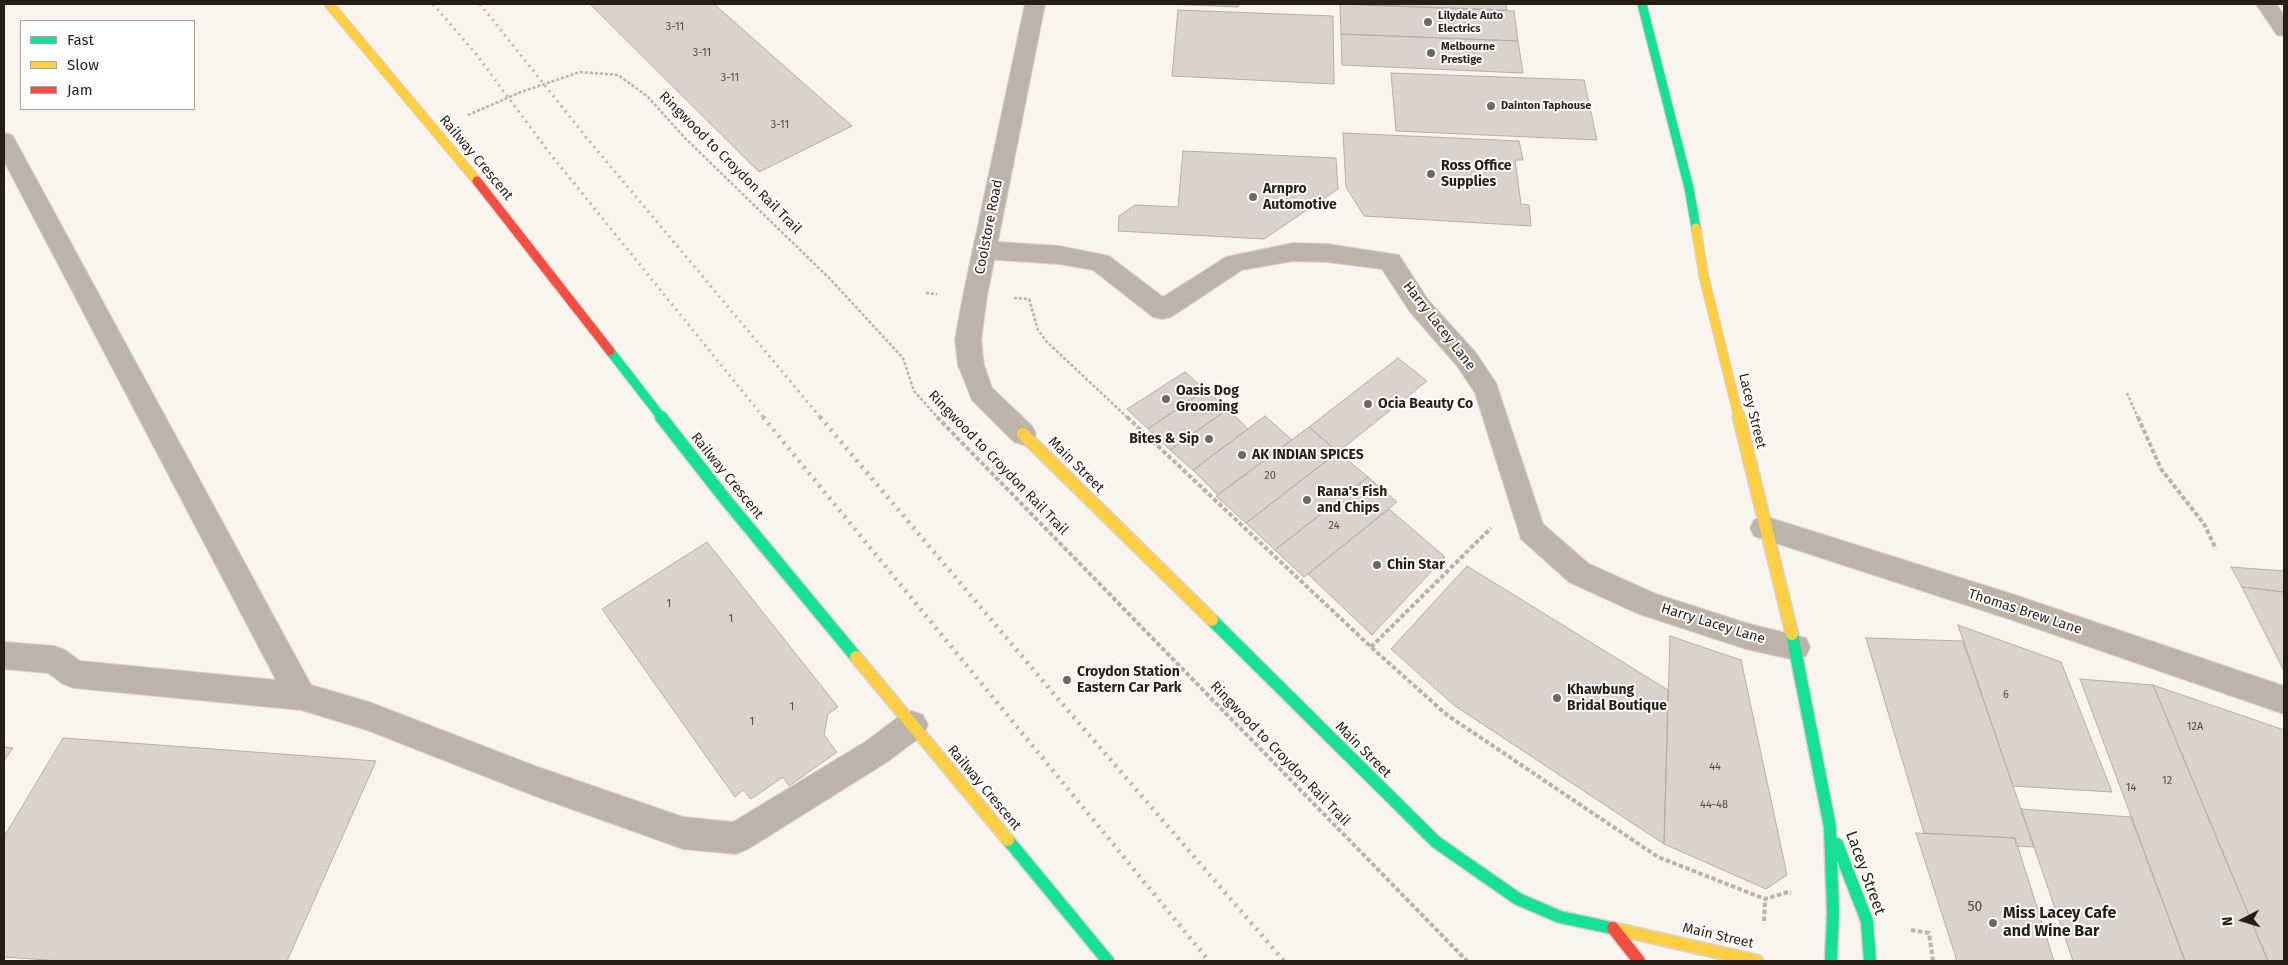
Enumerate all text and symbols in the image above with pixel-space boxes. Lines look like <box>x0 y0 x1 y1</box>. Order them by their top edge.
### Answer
place label: Lilydale Auto Electrics <box>1438 9 1503 35</box>
marker: Lilydale Auto Electrics <box>1422 16 1434 28</box>
legend <box>20 20 195 110</box>
house number: 3-11 <box>666 20 684 34</box>
text: Fast <box>67 31 94 49</box>
place label: Melbourne Prestige <box>1441 40 1495 66</box>
house number: 3-11 <box>693 46 711 60</box>
marker: Melbourne Prestige <box>1425 47 1437 59</box>
text: Slow <box>67 56 99 74</box>
house number: 3-11 <box>721 71 739 85</box>
text: Jam <box>67 81 93 99</box>
street label: Ringwood to Croydon Rail Trail <box>655 88 805 238</box>
place label: Dainton Taphouse <box>1501 99 1591 113</box>
marker: Dainton Taphouse <box>1485 100 1497 112</box>
street label: Railway Crescent <box>436 112 516 204</box>
house number: 3-11 <box>771 118 789 132</box>
place label: Ross Office Supplies <box>1441 158 1512 190</box>
marker: Ross Office Supplies <box>1425 168 1437 180</box>
street label: Coolstore Road <box>972 178 1006 276</box>
place label: Arnpro Automotive <box>1263 181 1337 213</box>
marker: Arnpro Automotive <box>1247 191 1259 203</box>
street label: Harry Lacey Lane <box>1399 278 1479 374</box>
street label: Lacey Street <box>1735 372 1769 450</box>
place label: Oasis Dog Grooming <box>1176 383 1239 416</box>
street label: Ringwood to Croydon Rail Trail <box>924 387 1072 539</box>
marker: Oasis Dog Grooming <box>1160 393 1172 405</box>
place label: Ocia Beauty Co <box>1378 396 1473 412</box>
marker: Ocia Beauty Co <box>1362 398 1374 410</box>
street label: Railway Crescent <box>687 430 767 522</box>
place label: Bites & Sip <box>1129 431 1199 447</box>
street label: Main Street <box>1044 433 1108 497</box>
marker: Bites & Sip <box>1203 433 1215 445</box>
place label: AK INDIAN SPICES <box>1252 447 1364 463</box>
marker: AK INDIAN SPICES <box>1236 449 1248 461</box>
house number: 20 <box>1264 469 1276 483</box>
place label: Rana's Fish and Chips <box>1317 484 1387 516</box>
marker: Rana's Fish and Chips <box>1301 494 1313 506</box>
house number: 24 <box>1329 519 1339 533</box>
place label: Chin Star <box>1387 557 1445 573</box>
marker: Chin Star <box>1371 559 1383 571</box>
street label: Thomas Brew Lane <box>1966 586 2084 638</box>
house number: 1 <box>667 597 671 611</box>
street label: Harry Lacey Lane <box>1659 600 1767 648</box>
house number: 1 <box>729 612 733 626</box>
place label: Croydon Station Eastern Car Park <box>1077 664 1182 696</box>
marker: Croydon Station Eastern Car Park <box>1061 674 1073 686</box>
street label: Ringwood to Croydon Rail Trail <box>1206 678 1354 830</box>
place label: Khawbung Bridal Boutique <box>1567 682 1667 714</box>
house number: 6 <box>2003 688 2009 702</box>
marker: Khawbung Bridal Boutique <box>1551 692 1563 704</box>
house number: 1 <box>790 700 794 714</box>
house number: 1 <box>750 715 754 729</box>
street label: Main Street <box>1331 718 1395 782</box>
house number: 12A <box>2187 720 2203 734</box>
street label: Railway Crescent <box>944 742 1024 834</box>
house number: 44 <box>1709 760 1721 774</box>
house number: 12 <box>2162 774 2172 788</box>
house number: 14 <box>2126 781 2136 795</box>
house number: 44-48 <box>1700 798 1728 812</box>
street label: Lacey Street <box>1841 828 1889 918</box>
north arrow <box>2218 895 2268 945</box>
house number: 50 <box>1968 899 1982 915</box>
place label: Miss Lacey Cafe and Wine Bar <box>2003 904 2116 942</box>
text: N <box>2219 916 2236 927</box>
marker: Miss Lacey Cafe and Wine Bar <box>1987 917 1999 929</box>
street label: Main Street <box>1681 920 1755 952</box>

